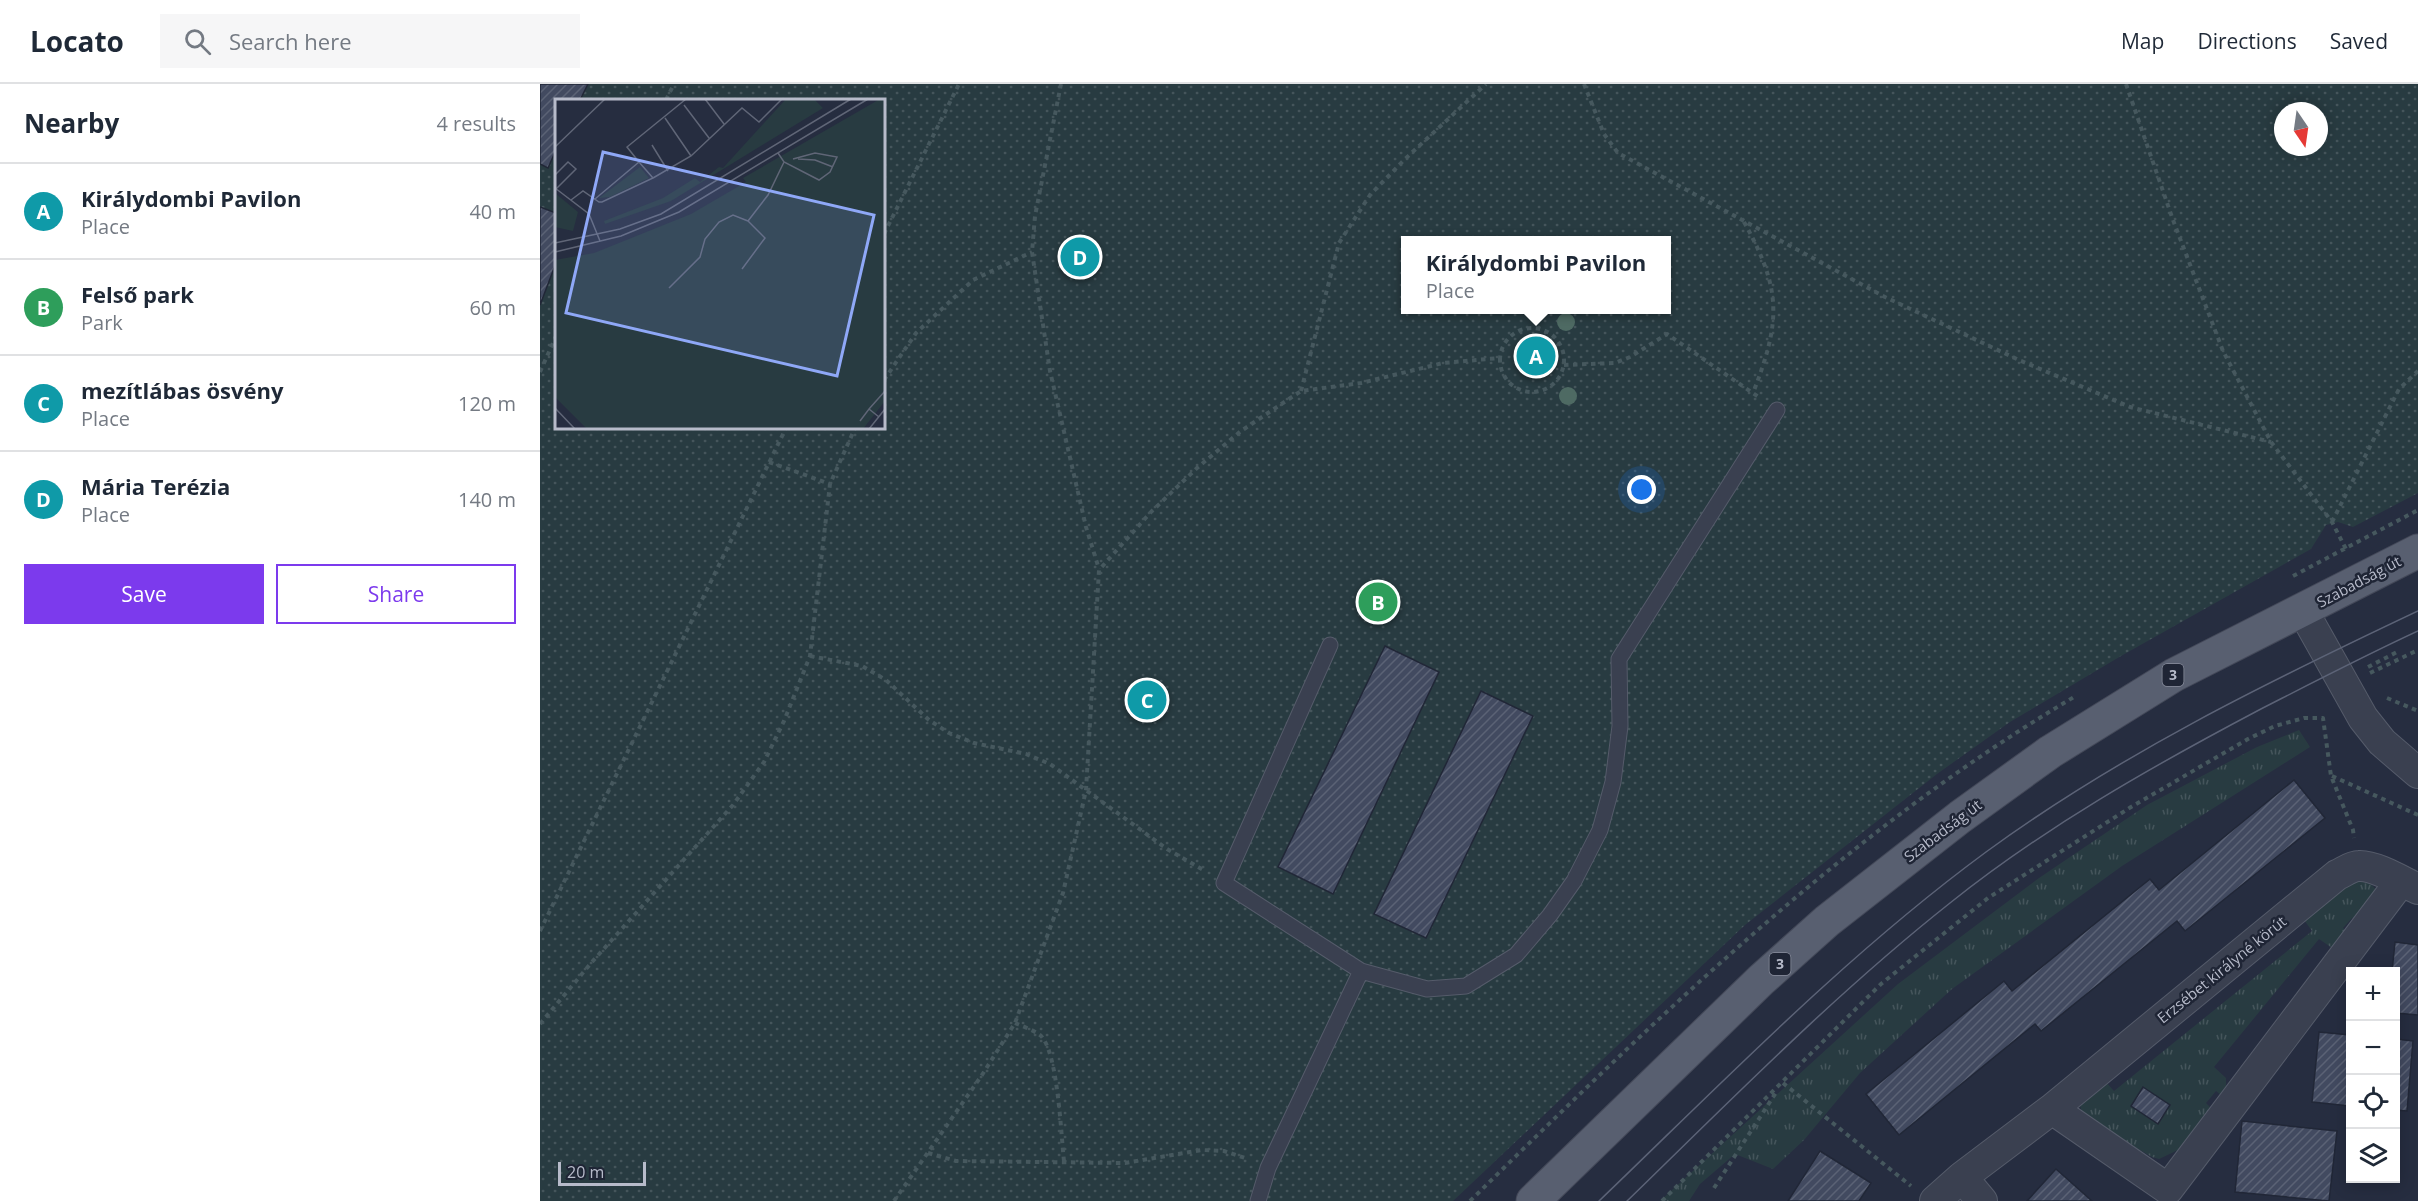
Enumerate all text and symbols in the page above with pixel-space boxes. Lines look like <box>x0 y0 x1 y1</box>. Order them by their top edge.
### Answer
search box <box>160 14 580 68</box>
text: Locato <box>30 22 124 60</box>
icon: search <box>181 25 214 58</box>
text: Search here <box>229 26 352 56</box>
text: Map <box>2121 27 2164 55</box>
text: Directions <box>2197 27 2297 55</box>
text: Saved <box>2330 27 2388 55</box>
inset map <box>555 99 885 429</box>
north arrow <box>2274 102 2328 156</box>
text: Nearby <box>24 105 119 141</box>
text: 4 results <box>436 110 516 137</box>
text: Királydombi Pavilon <box>81 183 301 213</box>
text: A <box>37 198 50 225</box>
text: 40 m <box>469 198 516 225</box>
text: Place <box>81 213 130 240</box>
pin: D <box>1060 234 1100 279</box>
popup <box>1401 236 1671 314</box>
text: Királydombi Pavilon <box>1426 247 1646 277</box>
text: Place <box>1426 277 1475 304</box>
text: Felső park <box>81 279 194 309</box>
text: B <box>37 294 50 321</box>
text: 60 m <box>469 294 516 321</box>
text: Park <box>81 309 123 336</box>
pin: A <box>1516 334 1556 378</box>
text: mezítlábas ösvény <box>81 375 284 405</box>
text: C <box>37 390 50 417</box>
text: 120 m <box>458 390 516 417</box>
text: Place <box>81 405 130 432</box>
text: Mária Terézia <box>81 471 230 501</box>
your location <box>1627 475 1656 504</box>
text: D <box>36 486 51 513</box>
text: 140 m <box>458 486 516 513</box>
text: Place <box>81 501 130 528</box>
street label: Szabadság út <box>2313 551 2404 612</box>
button: Save <box>24 564 264 624</box>
button: Share <box>276 564 516 624</box>
pin: B <box>1358 580 1398 624</box>
road number: 3 <box>2162 664 2184 686</box>
pin: C <box>1128 678 1166 722</box>
street label: Szabadság út <box>1899 794 1985 866</box>
street label: Erzsébet királyné körút <box>2153 911 2290 1027</box>
road number: 3 <box>1770 953 1790 975</box>
map controls <box>2346 967 2400 1183</box>
button: + <box>2346 967 2400 1021</box>
button: − <box>2346 1021 2400 1075</box>
button: locate <box>2346 1075 2400 1129</box>
button: layers <box>2346 1129 2400 1183</box>
scale bar <box>558 1159 646 1186</box>
text: 20 m <box>567 1161 604 1183</box>

